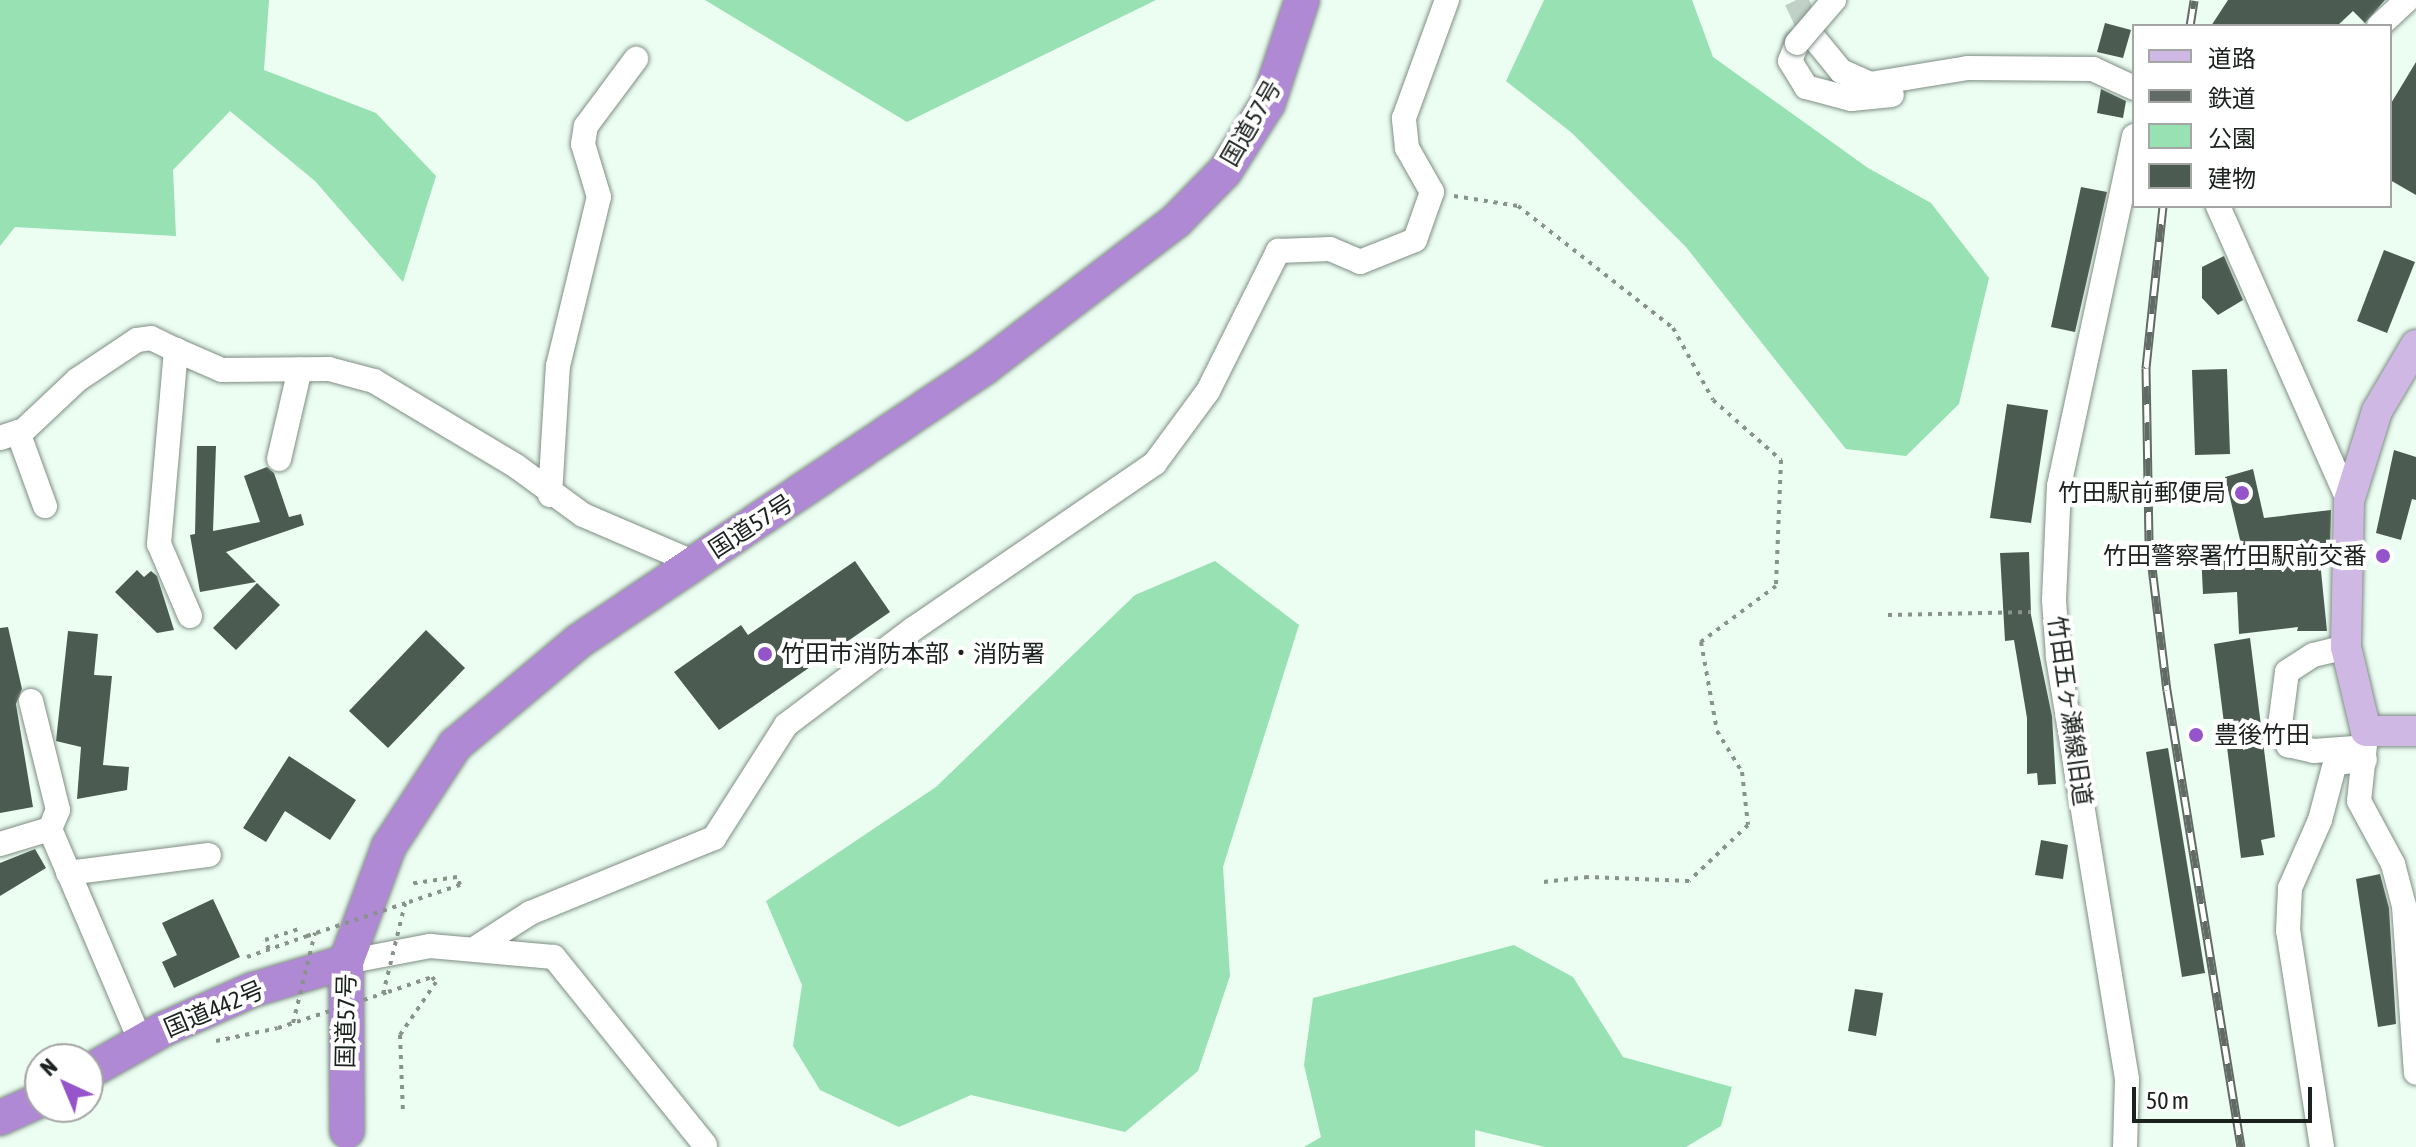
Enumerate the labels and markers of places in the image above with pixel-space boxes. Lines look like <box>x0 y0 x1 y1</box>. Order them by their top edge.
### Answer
place label: 竹田駅前郵便局 <box>2058 479 2226 507</box>
marker: 竹田駅前郵便局 <box>2233 484 2251 502</box>
place label: 竹田警察署竹田駅前交番 <box>2103 542 2367 570</box>
marker: 竹田警察署竹田駅前交番 <box>2374 547 2392 565</box>
place label: 竹田市消防本部・消防署 <box>781 640 1045 668</box>
marker: 竹田市消防本部・消防署 <box>756 645 774 663</box>
place label: 豊後竹田 <box>2214 721 2310 749</box>
marker: 豊後竹田 <box>2185 724 2207 746</box>

